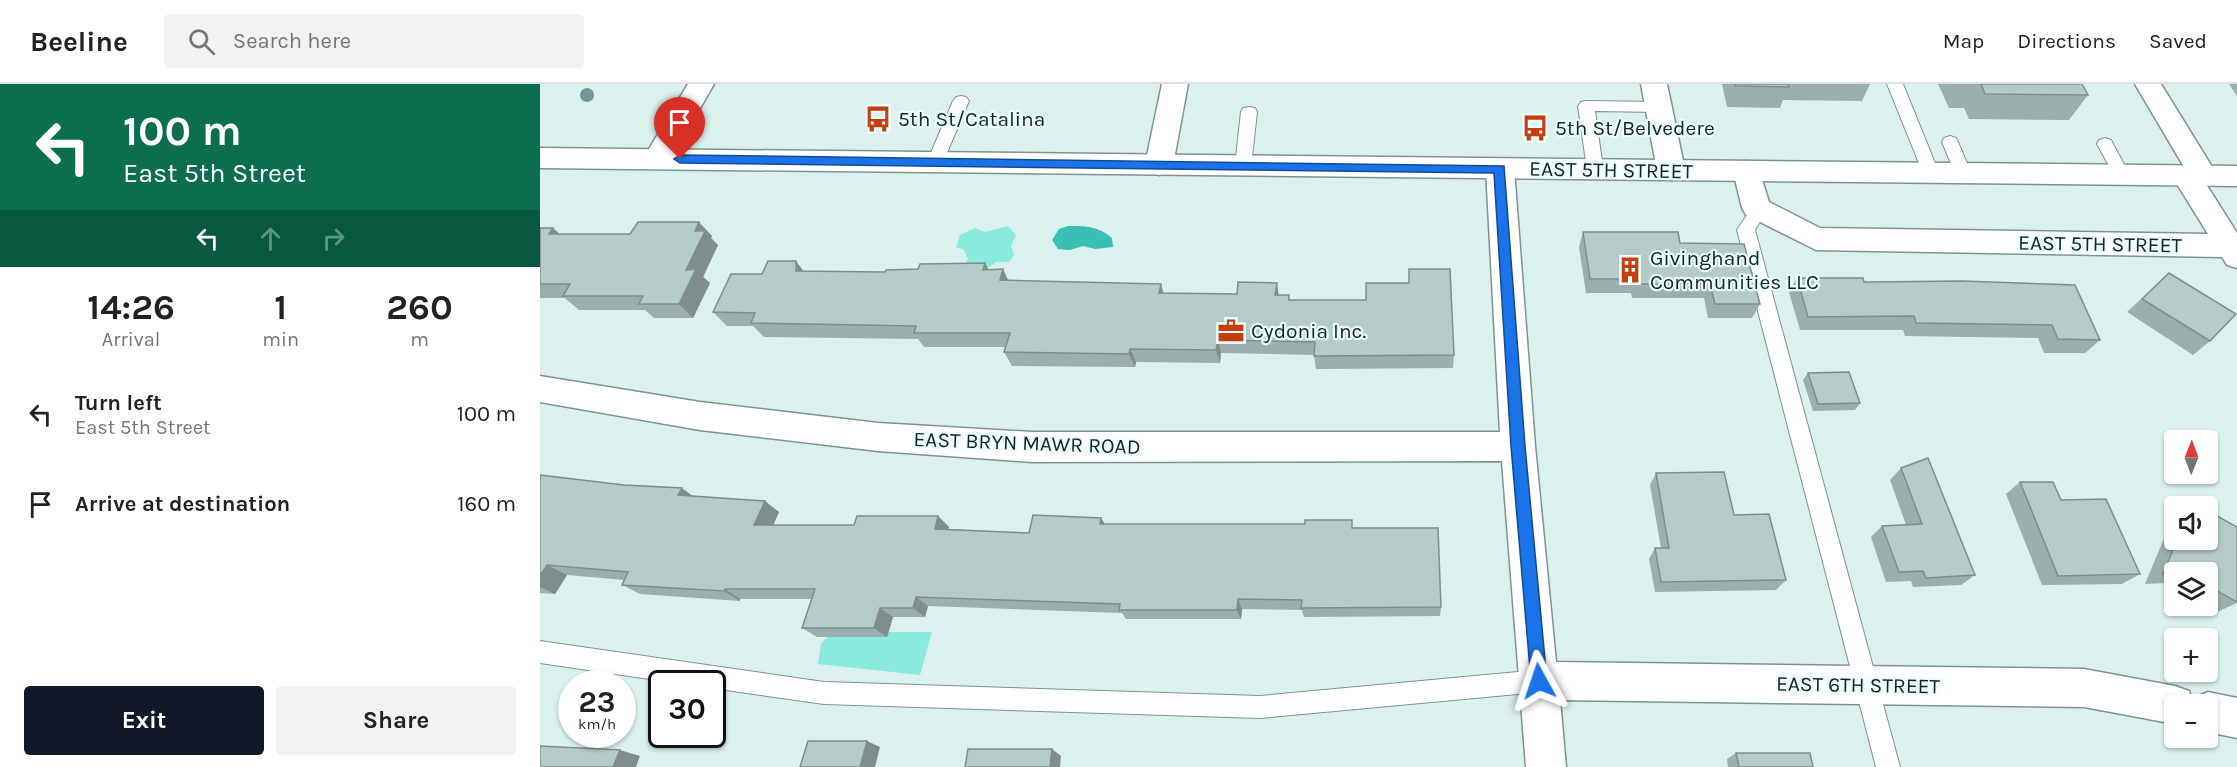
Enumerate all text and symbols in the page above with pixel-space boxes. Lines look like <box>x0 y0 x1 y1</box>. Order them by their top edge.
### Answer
search box <box>164 14 584 68</box>
text: Beeline <box>30 25 128 58</box>
icon: search <box>185 25 218 58</box>
text: Search here <box>233 28 351 54</box>
text: Map <box>1943 29 1984 53</box>
text: Directions <box>2017 29 2116 53</box>
text: Saved <box>2149 29 2207 53</box>
pin <box>654 97 705 159</box>
bus stop icon: 5th St/Catalina <box>863 104 893 134</box>
text: 100 m <box>123 106 242 156</box>
icon: arrive <box>663 106 696 139</box>
place label: 5th St/Catalina <box>898 107 1045 131</box>
icon: left <box>24 108 102 186</box>
bus stop icon: 5th St/Belvedere <box>1520 113 1550 143</box>
place label: 5th St/Belvedere <box>1555 116 1715 140</box>
text: East 5th Street <box>123 157 306 189</box>
street label: EAST 5TH STREET <box>1529 157 1693 183</box>
icon: left <box>191 222 224 255</box>
icon: ahead <box>254 222 287 255</box>
icon: right <box>317 222 350 255</box>
street label: EAST 5TH STREET <box>2018 231 2182 257</box>
place label: Givinghand Communities LLC <box>1650 246 1819 294</box>
building icon: Givinghand Communities LLC <box>1615 255 1645 285</box>
text: 14:26 <box>87 286 175 328</box>
text: 1 <box>274 286 287 328</box>
text: 260 <box>386 286 453 328</box>
office icon: Cydonia Inc. <box>1216 316 1246 346</box>
place label: Cydonia Inc. <box>1251 319 1366 343</box>
text: Arrival <box>102 328 160 351</box>
text: min <box>262 328 299 351</box>
text: m <box>410 328 429 351</box>
text: Turn left <box>75 390 162 416</box>
icon: left <box>24 398 57 431</box>
text: 100 m <box>457 401 516 427</box>
text: East 5th Street <box>75 416 211 439</box>
street label: EAST BRYN MAWR ROAD <box>913 427 1141 459</box>
north arrow <box>2164 430 2218 484</box>
map controls <box>2164 430 2218 748</box>
icon: arrive <box>24 488 57 521</box>
text: Arrive at destination <box>75 491 290 517</box>
text: 160 m <box>457 491 516 517</box>
button: sound <box>2164 496 2218 550</box>
button: layers <box>2164 562 2218 616</box>
button: + <box>2164 628 2218 682</box>
position arrow <box>1507 649 1571 713</box>
speed limit sign: 30 <box>648 670 726 748</box>
street label: EAST 6TH STREET <box>1776 672 1941 698</box>
text: 23 <box>579 684 615 720</box>
button: Exit <box>24 686 264 755</box>
button: Share <box>276 686 516 755</box>
button: − <box>2164 694 2218 748</box>
text: km/h <box>578 715 616 733</box>

